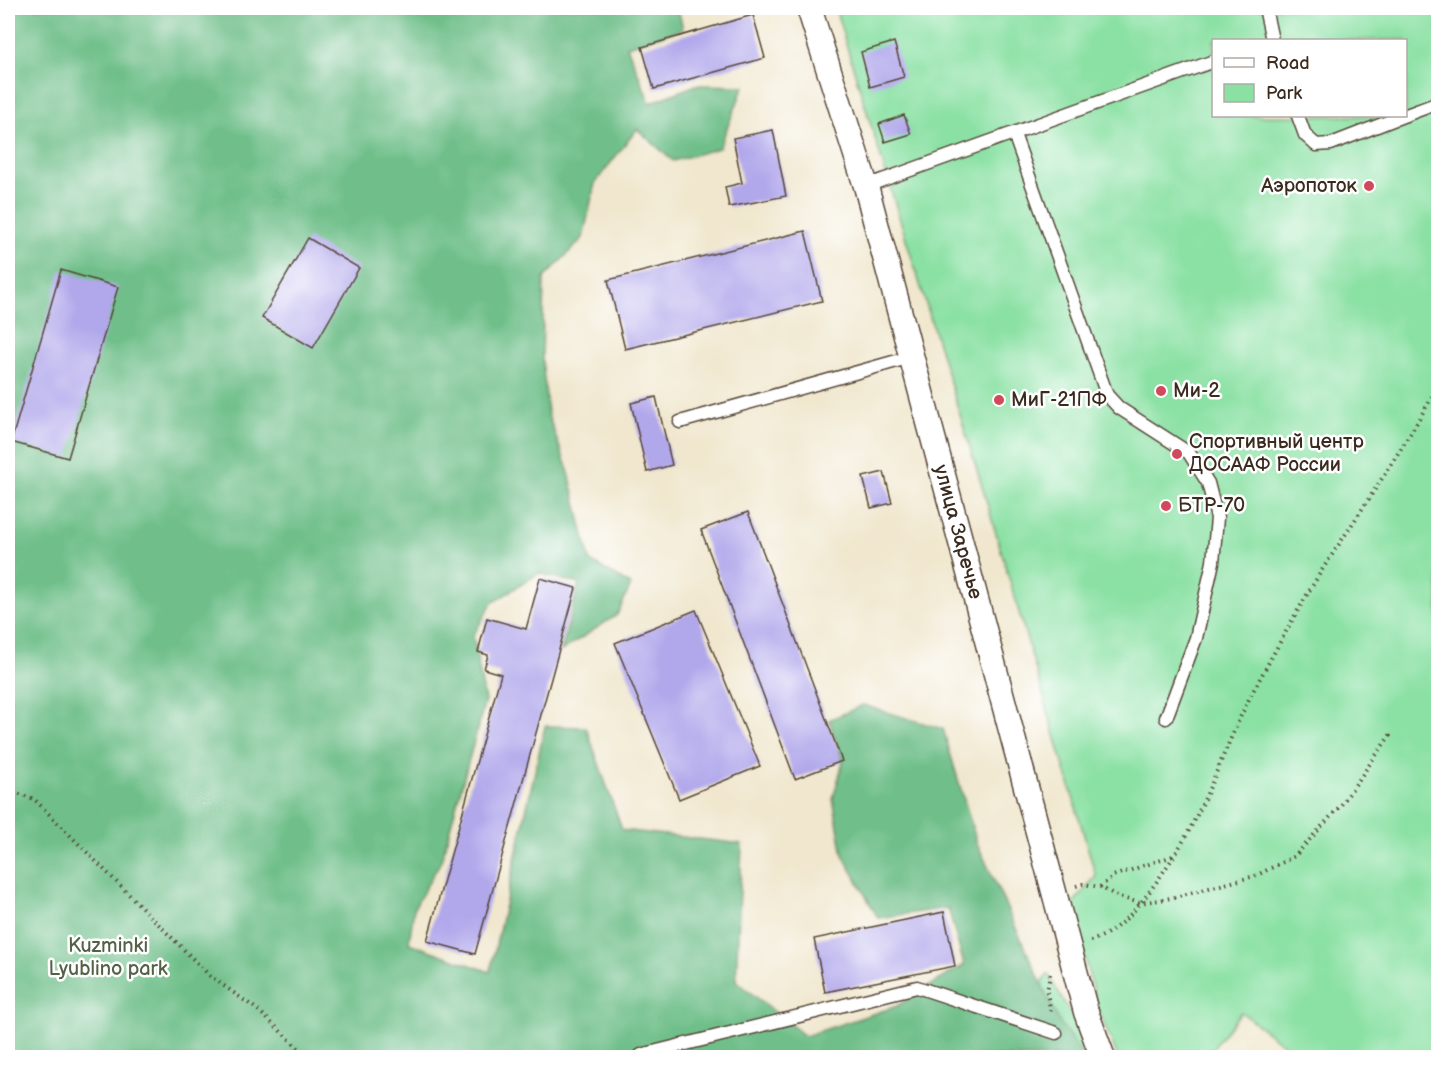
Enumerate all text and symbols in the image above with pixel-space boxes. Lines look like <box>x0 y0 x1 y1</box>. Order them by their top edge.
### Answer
legend <box>1212 39 1407 117</box>
text: Road <box>1266 53 1310 74</box>
text: Park <box>1266 83 1302 104</box>
place label: Аэропоток <box>1260 174 1357 198</box>
marker: Аэропоток <box>1362 179 1376 193</box>
place label: Ми-2 <box>1173 379 1220 403</box>
marker: Ми-2 <box>1154 384 1168 398</box>
place label: МиГ-21ПФ <box>1011 388 1107 412</box>
marker: МиГ-21ПФ <box>992 393 1006 407</box>
place label: Спортивный центр ДОСААФ России <box>1189 430 1364 477</box>
marker: Спортивный центр ДОСААФ России <box>1170 447 1184 461</box>
street label: улица Заречье <box>929 462 987 602</box>
place label: БТР-70 <box>1178 494 1245 518</box>
marker: БТР-70 <box>1159 499 1173 513</box>
park label: Kuzminki Lyublino park <box>48 934 168 981</box>

